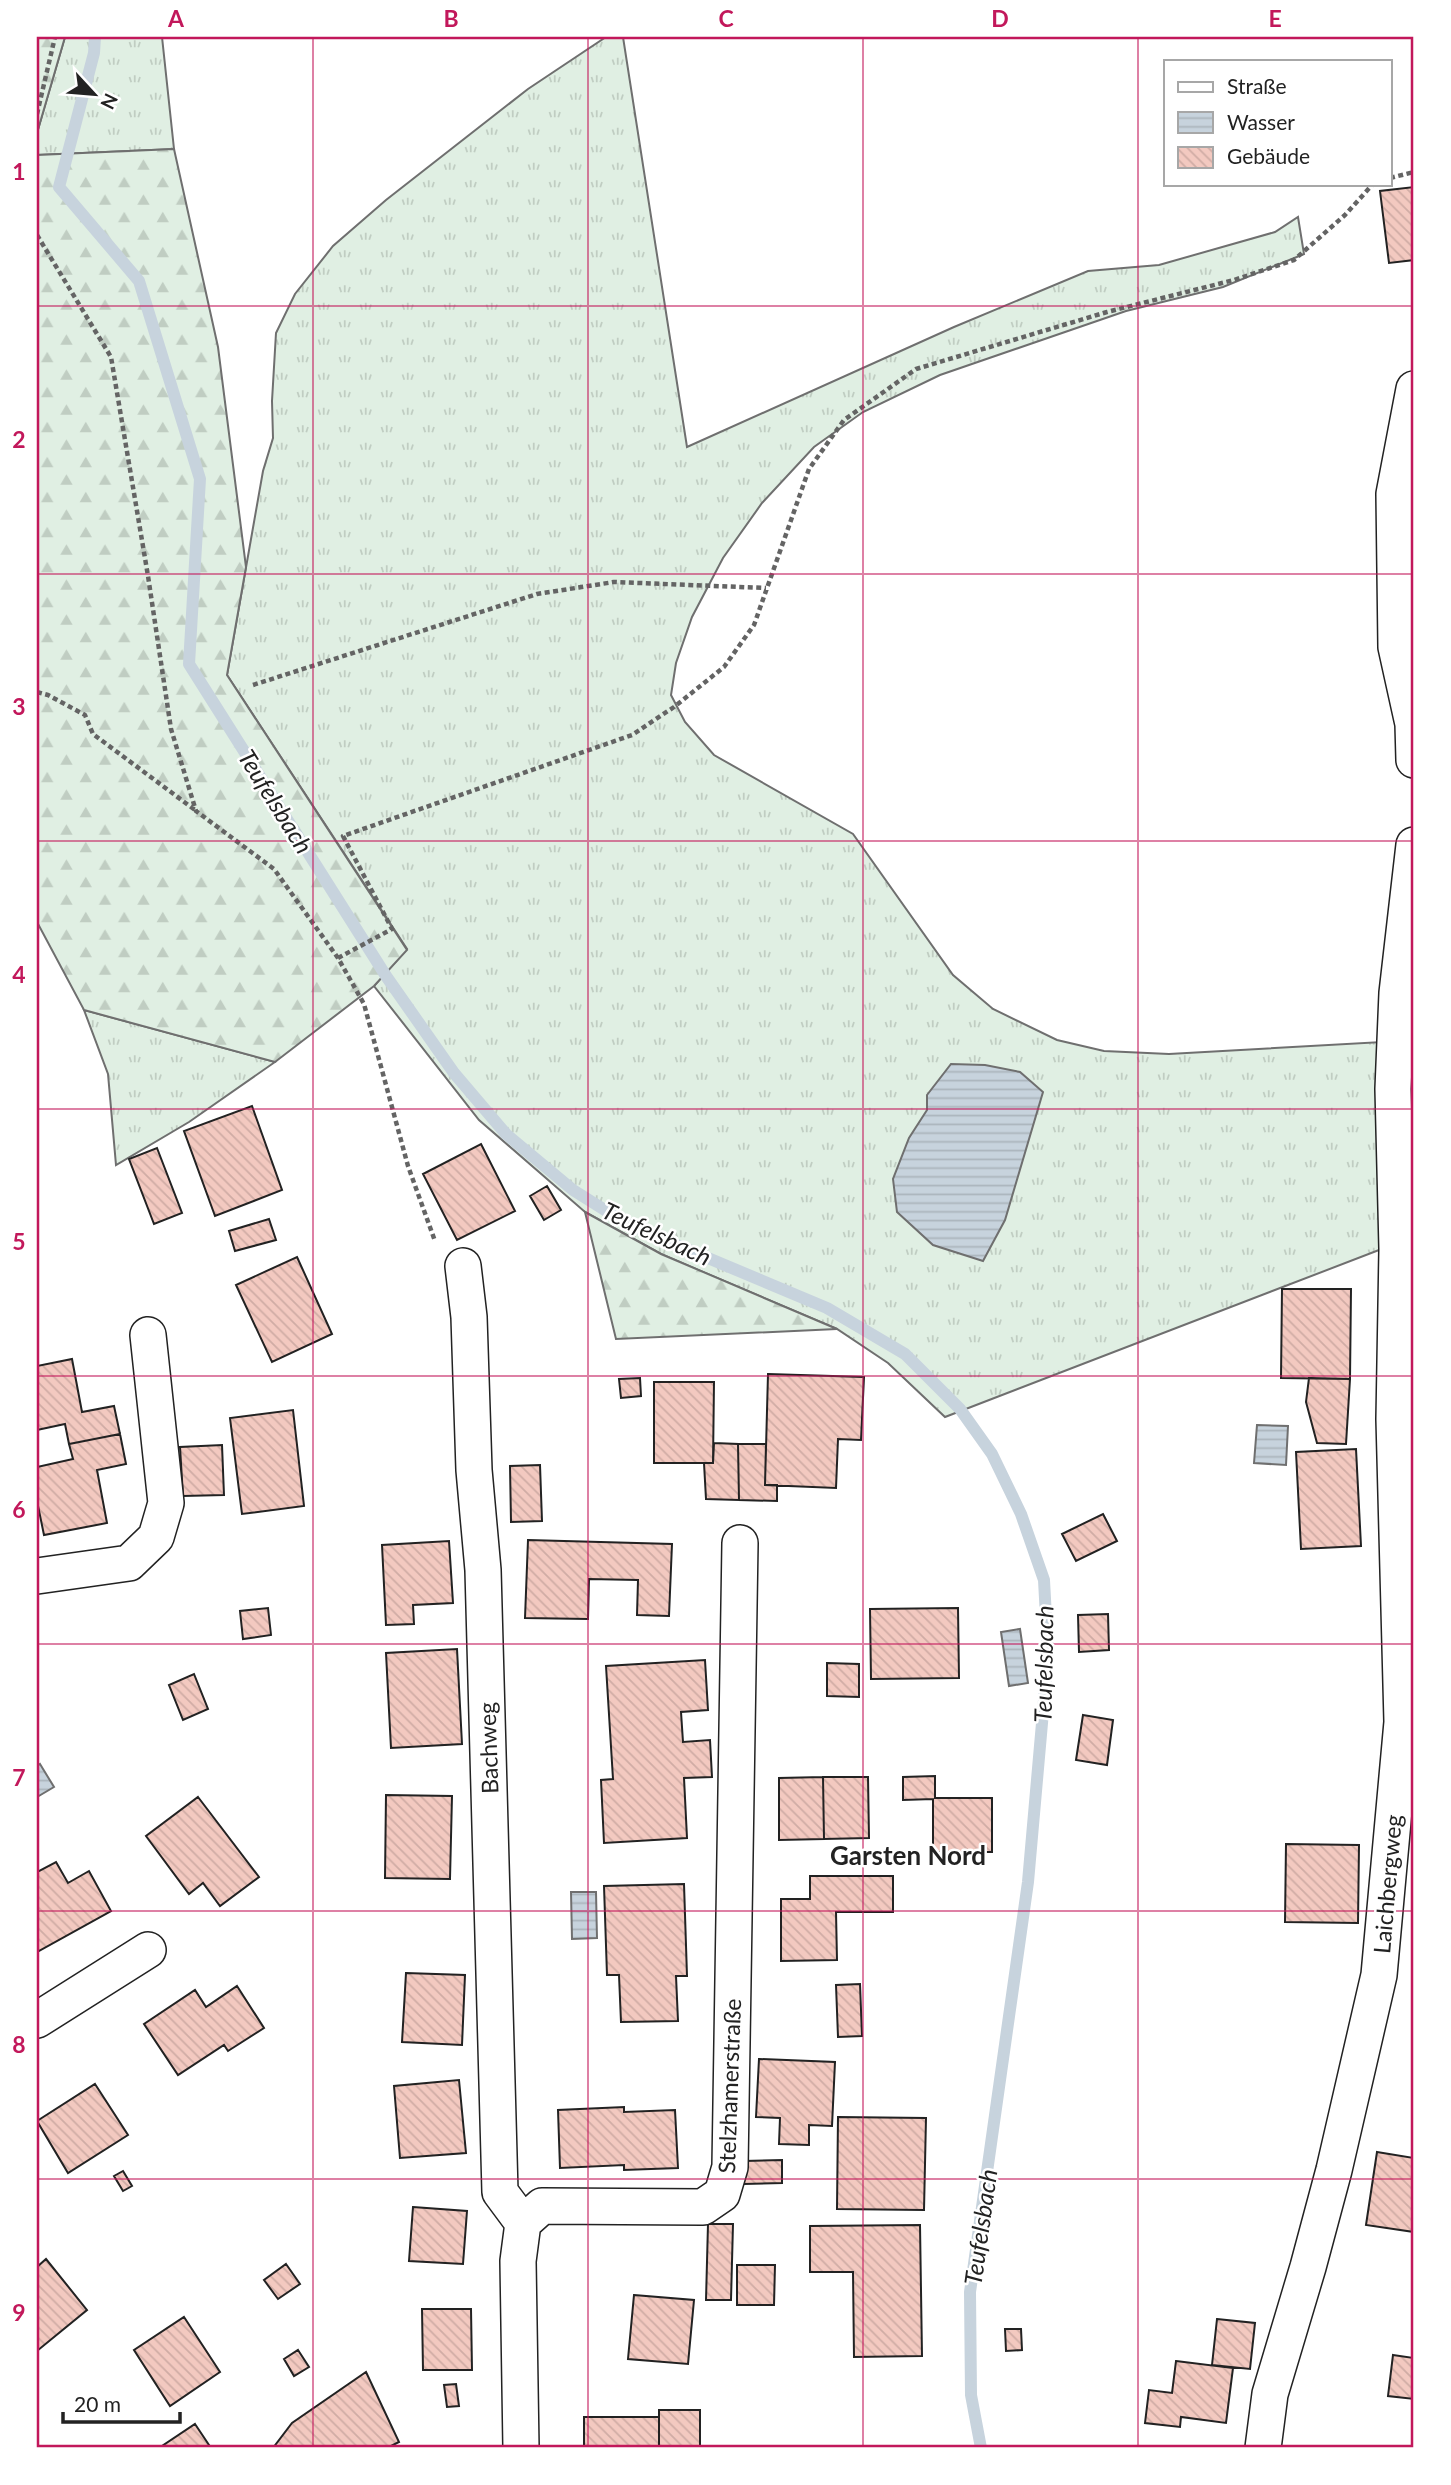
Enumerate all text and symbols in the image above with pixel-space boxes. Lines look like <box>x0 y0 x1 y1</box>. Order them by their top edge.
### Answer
text: A <box>167 4 185 32</box>
text: B <box>443 4 459 32</box>
text: C <box>718 4 734 32</box>
text: D <box>991 4 1009 32</box>
text: E <box>1268 4 1282 32</box>
north arrow <box>60 60 130 130</box>
legend <box>1164 60 1392 186</box>
text: Straße <box>1227 73 1287 98</box>
text: N <box>96 90 123 113</box>
text: Wasser <box>1227 109 1295 134</box>
text: Gebäude <box>1227 143 1310 168</box>
text: 1 <box>12 157 26 185</box>
text: 2 <box>12 425 26 453</box>
text: 3 <box>12 692 26 720</box>
water label: Teufelsbach <box>233 744 319 858</box>
text: 4 <box>12 960 26 988</box>
water label: Teufelsbach <box>598 1195 716 1271</box>
text: 5 <box>12 1227 26 1255</box>
text: 6 <box>12 1495 26 1523</box>
water label: Teufelsbach <box>1027 1605 1059 1723</box>
street label: Bachweg <box>472 1702 504 1794</box>
text: 7 <box>12 1763 26 1791</box>
street label: Laichbergweg <box>1367 1813 1407 1955</box>
district label: Garsten Nord <box>830 1839 986 1871</box>
street label: Stelzhamerstraße <box>712 1998 746 2174</box>
text: 8 <box>12 2030 26 2058</box>
water label: Teufelsbach <box>957 2167 1003 2287</box>
text: 9 <box>12 2298 26 2326</box>
scale bar <box>63 2380 180 2424</box>
text: 20 m <box>74 2391 121 2416</box>

